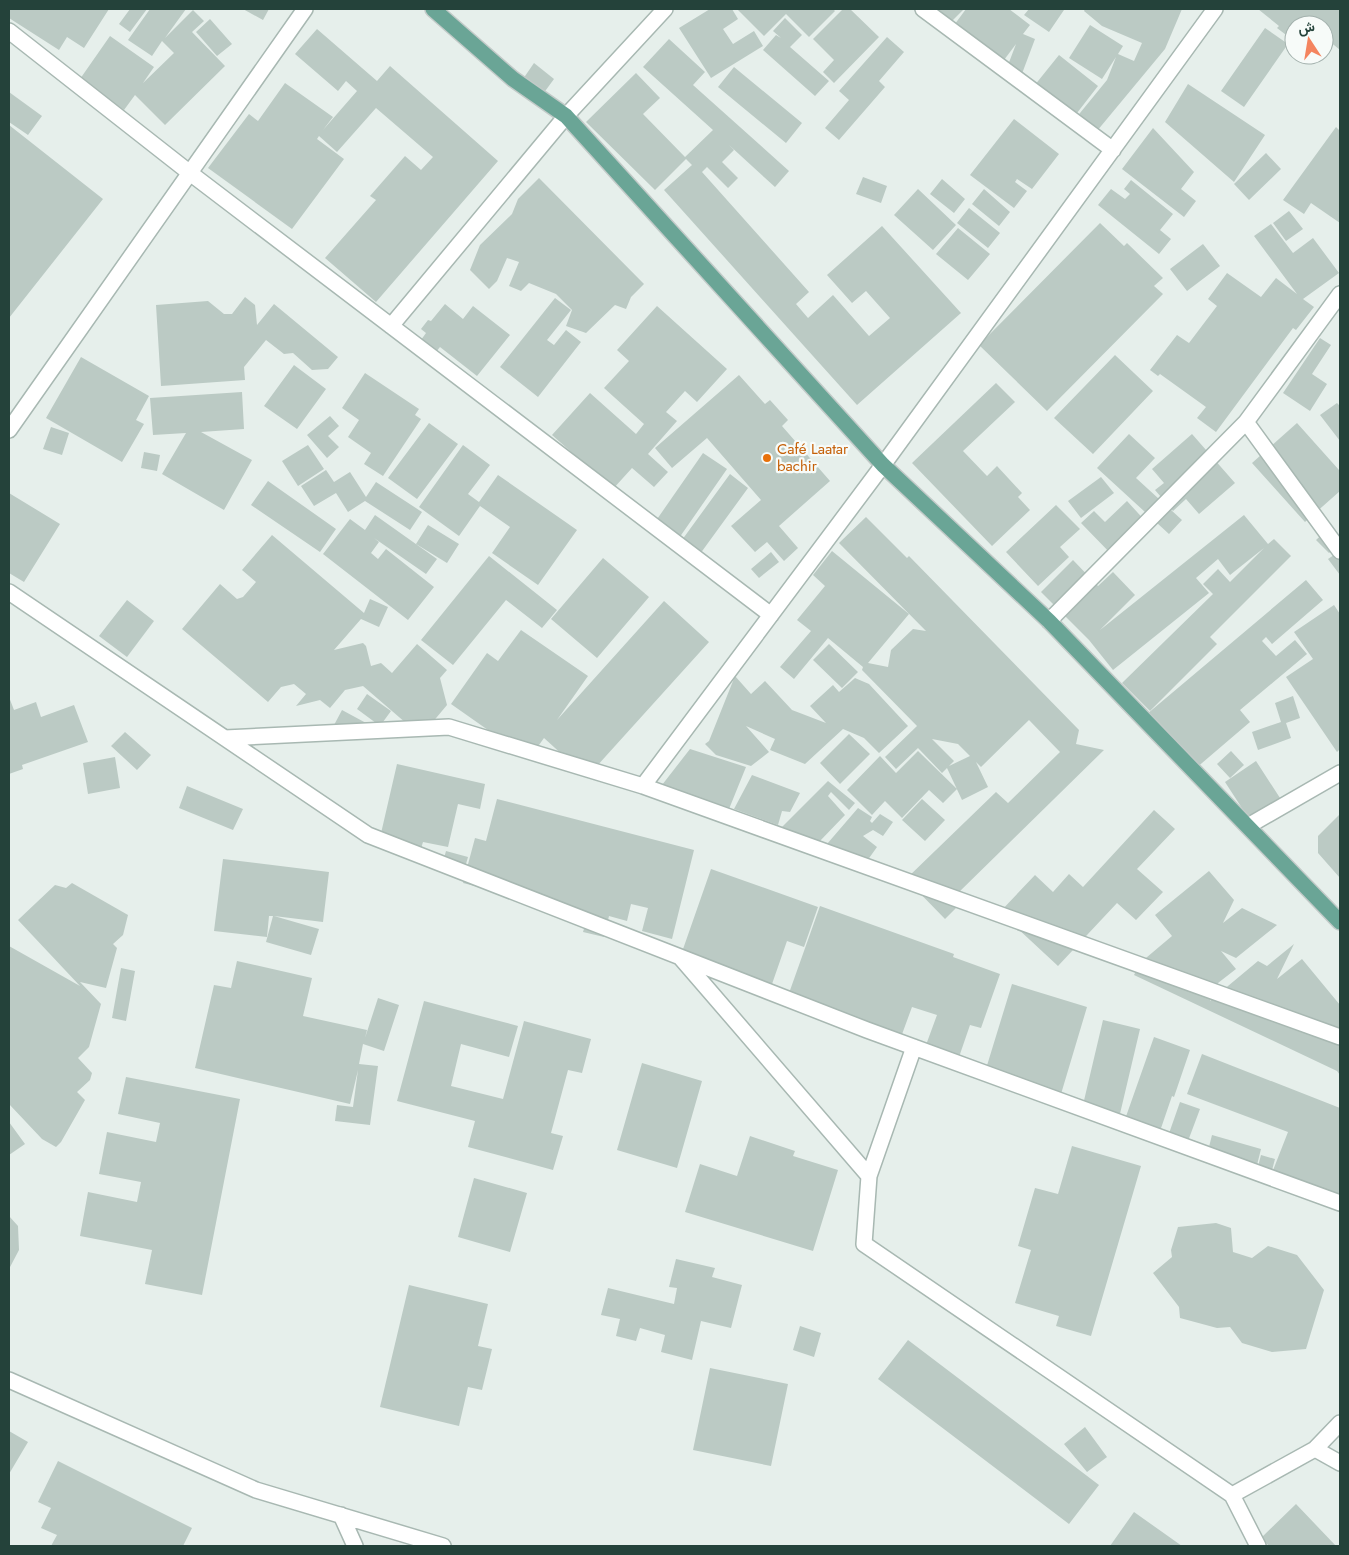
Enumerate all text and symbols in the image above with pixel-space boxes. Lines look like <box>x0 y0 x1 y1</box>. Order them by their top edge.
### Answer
north arrow <box>1284 15 1334 65</box>
text: ش <box>1296 16 1317 39</box>
place label: Café Laatar bachir <box>777 438 849 477</box>
marker: Café Laatar bachir <box>761 452 773 464</box>

